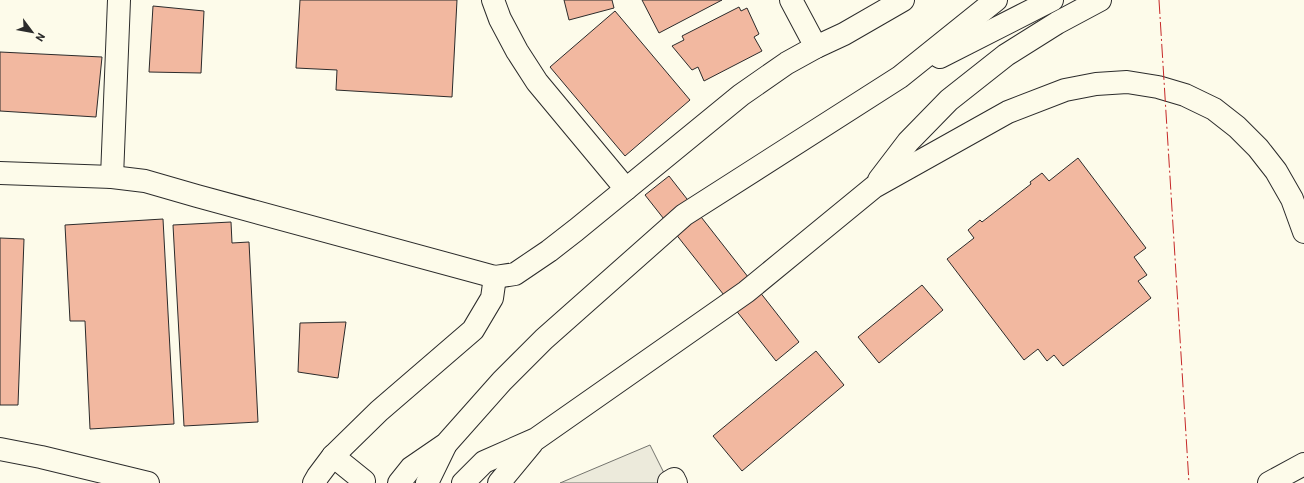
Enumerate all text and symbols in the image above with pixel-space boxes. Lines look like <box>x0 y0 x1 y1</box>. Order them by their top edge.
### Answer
north arrow <box>12 12 52 52</box>
text: N <box>33 31 48 44</box>

